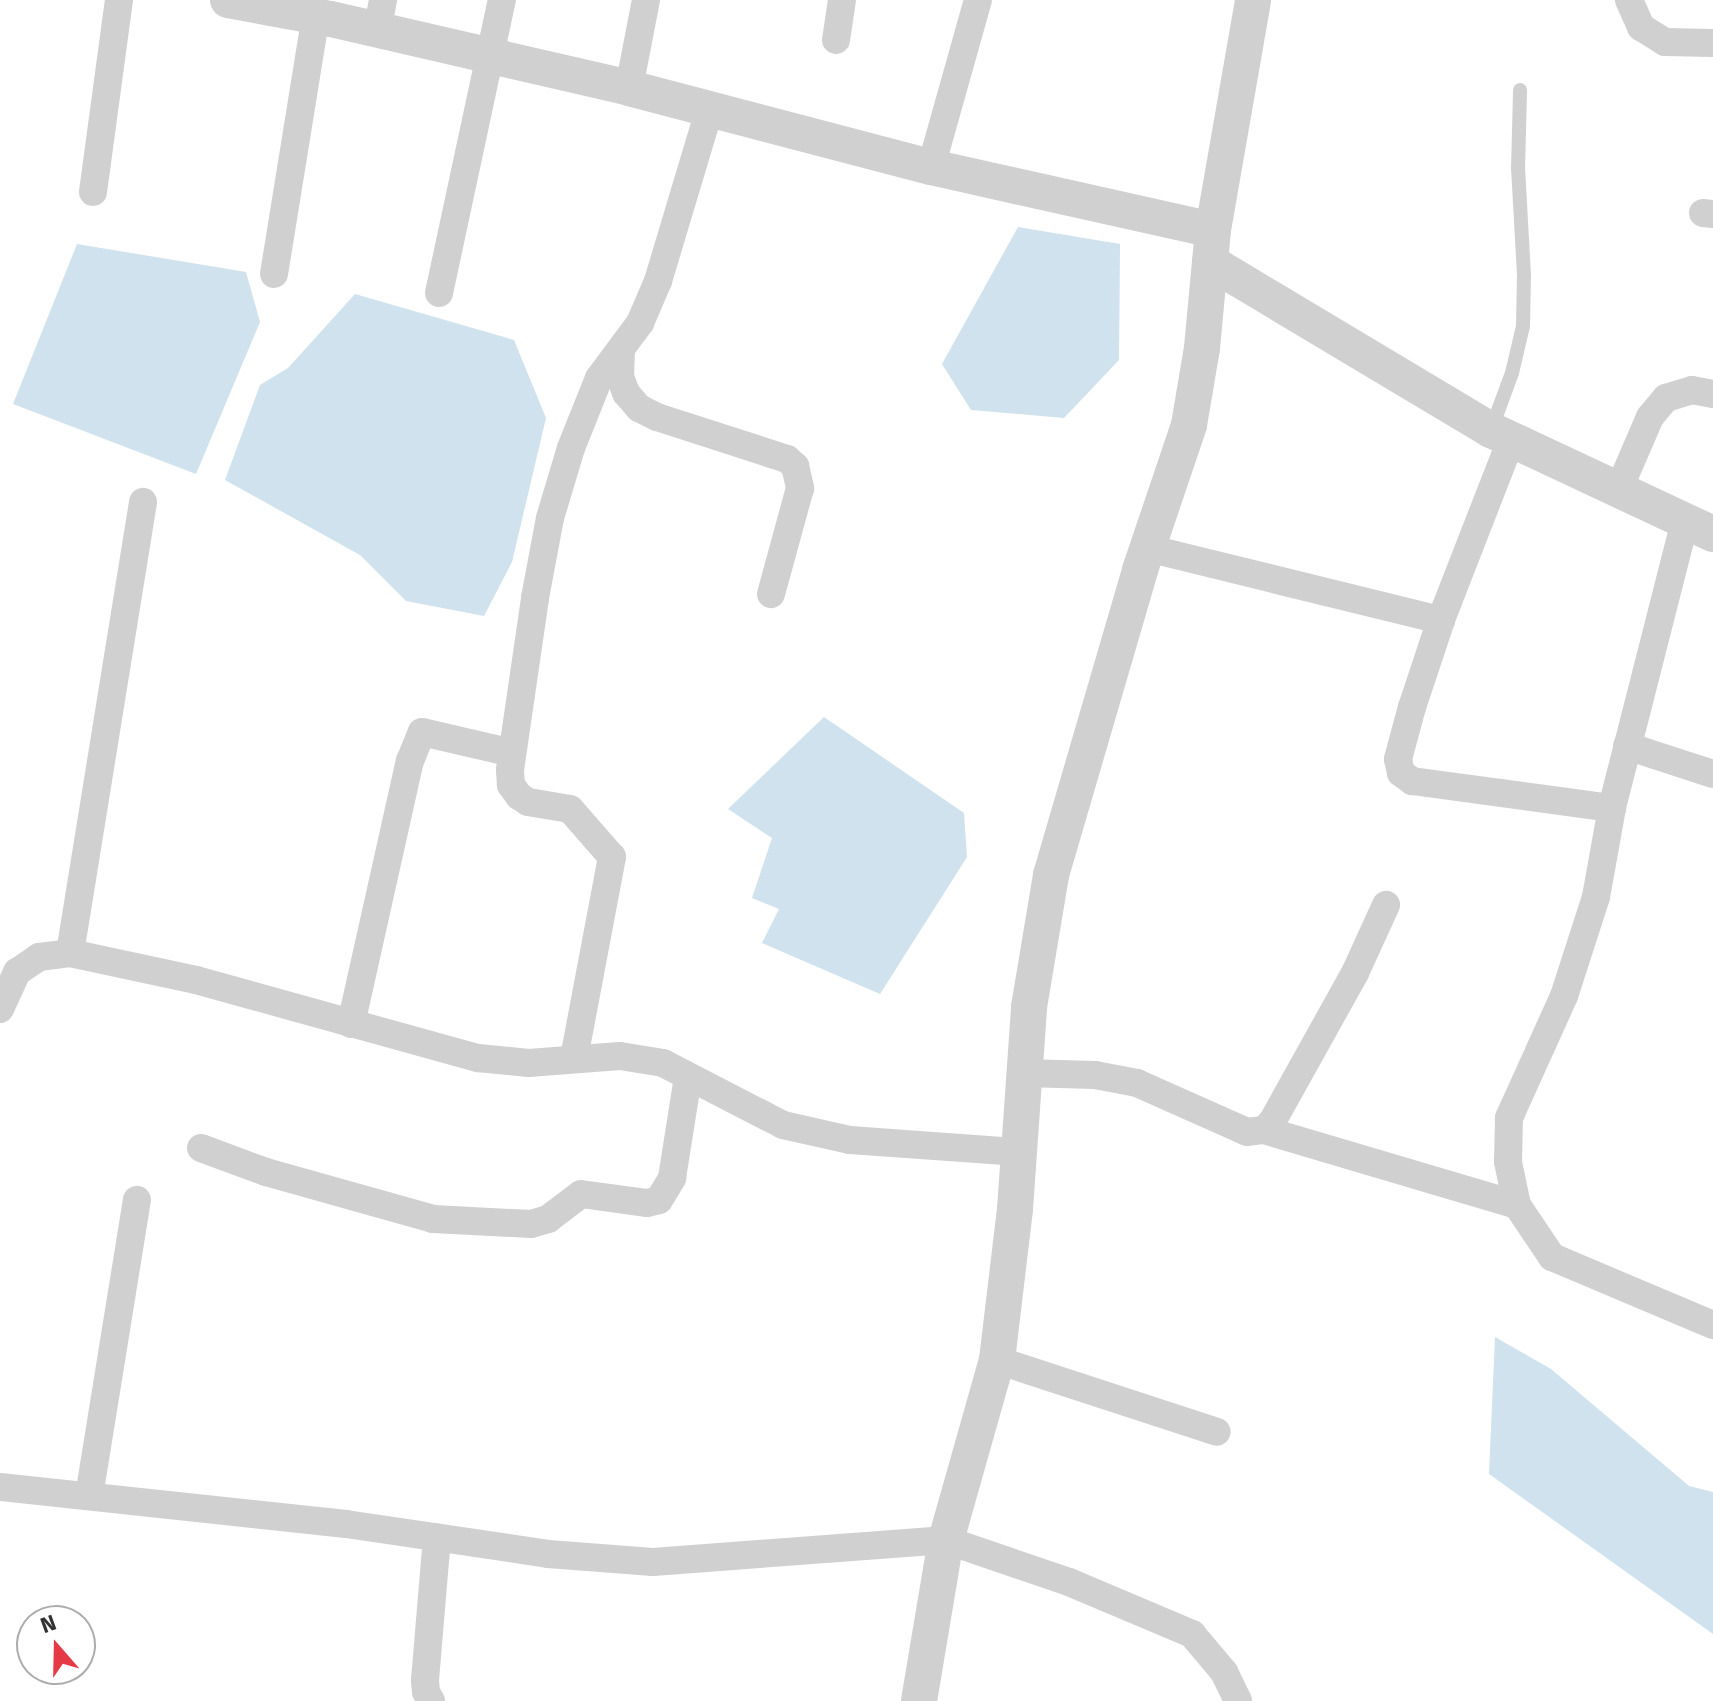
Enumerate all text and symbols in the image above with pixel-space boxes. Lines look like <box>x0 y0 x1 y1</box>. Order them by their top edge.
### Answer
north arrow <box>16 1605 96 1685</box>
text: N <box>37 1609 60 1639</box>

